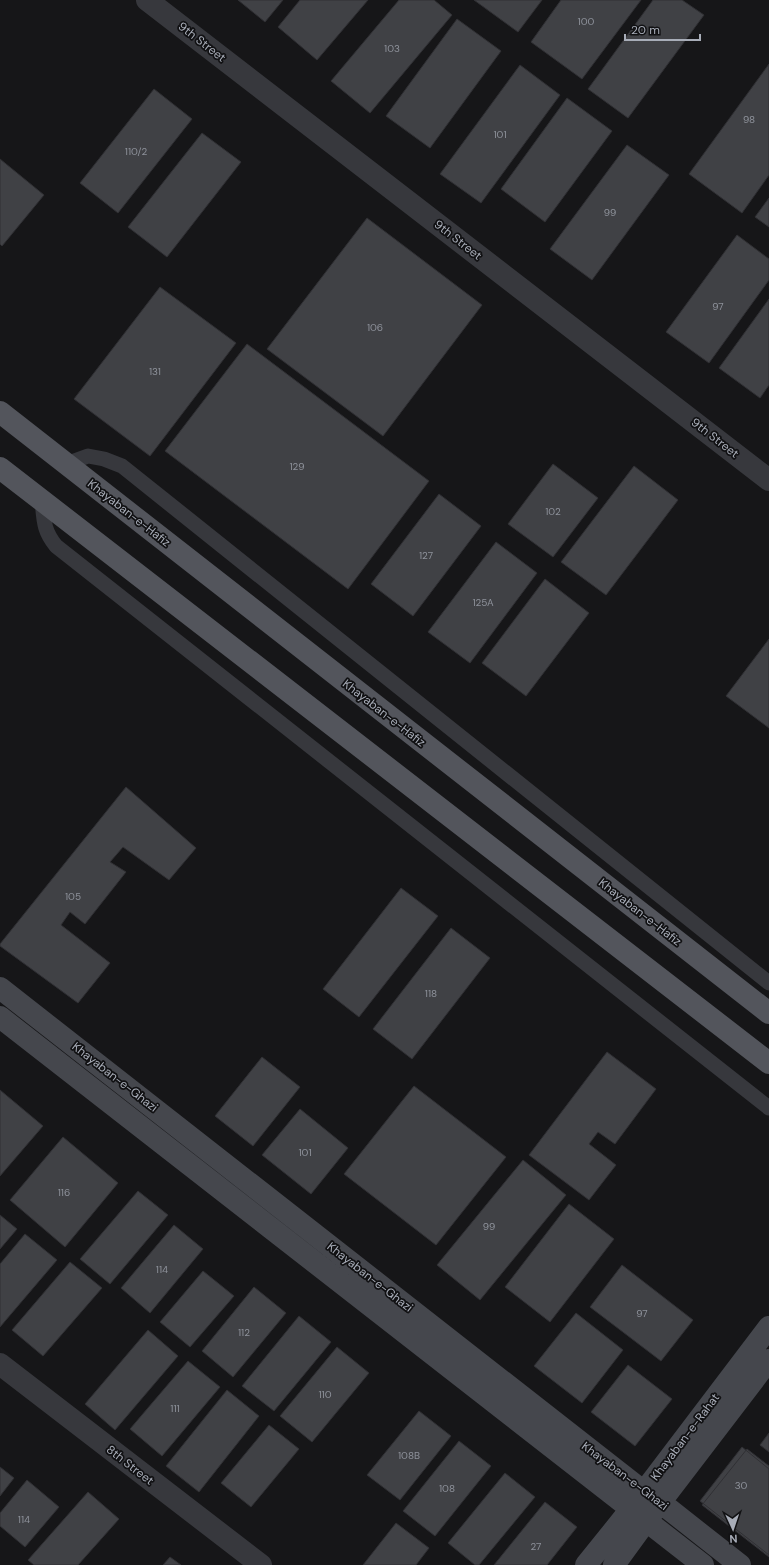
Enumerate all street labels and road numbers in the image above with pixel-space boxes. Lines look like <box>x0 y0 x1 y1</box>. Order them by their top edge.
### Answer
street label: 9th Street <box>175 18 229 66</box>
street label: 9th Street <box>431 216 485 264</box>
street label: 9th Street <box>688 414 742 462</box>
street label: Khayaban-e-Hafiz <box>84 476 174 550</box>
street label: Khayaban-e-Hafiz <box>339 676 429 750</box>
street label: Khayaban-e-Hafiz <box>595 875 685 949</box>
street label: Khayaban-e-Ghazi <box>69 1038 161 1116</box>
street label: Khayaban-e-Ghazi <box>324 1238 416 1316</box>
street label: Khayaban-e-Rahat <box>647 1390 723 1484</box>
street label: Khayaban-e-Ghazi <box>578 1438 672 1514</box>
street label: 8th Street <box>103 1441 157 1489</box>

